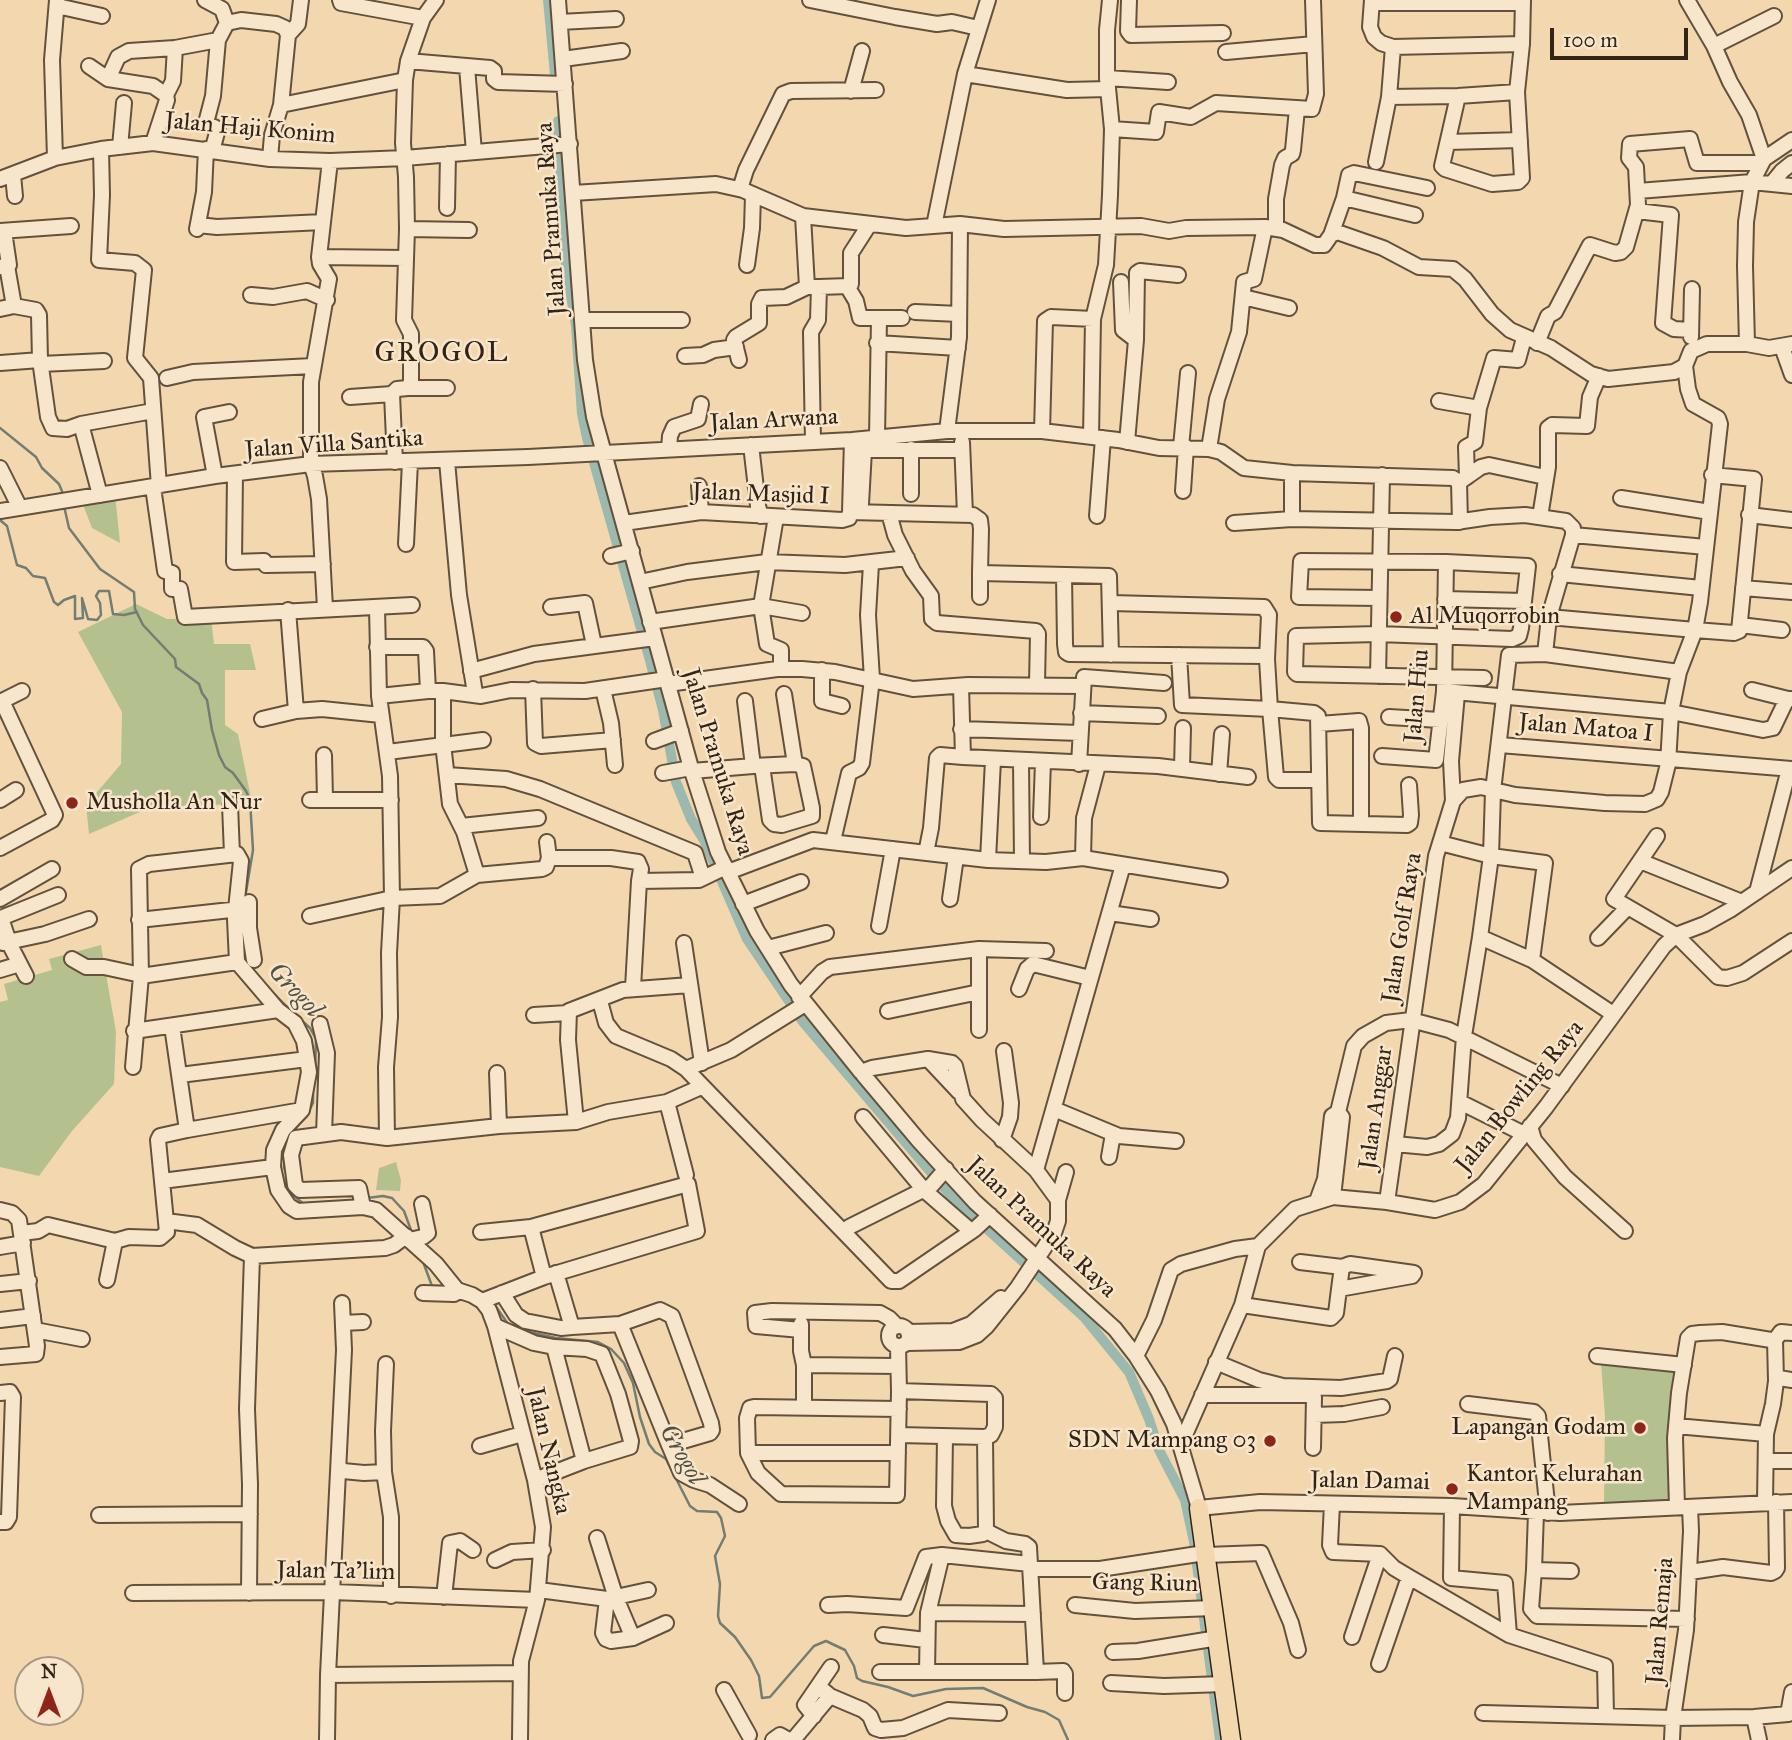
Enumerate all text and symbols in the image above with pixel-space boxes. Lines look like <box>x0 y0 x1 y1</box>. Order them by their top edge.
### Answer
scale bar <box>1554 14 1692 58</box>
text: 100 m <box>1563 27 1618 53</box>
street label: Jalan Haji Konim <box>163 107 337 151</box>
street label: Jalan Pramuka Raya <box>531 121 573 317</box>
district label: GROGOL <box>375 337 509 371</box>
street label: Jalan Arwana <box>709 403 839 439</box>
street label: Jalan Villa Santika <box>244 424 424 466</box>
street label: Jalan Masjid I <box>692 478 830 512</box>
place label: Al Muqorrobin <box>1410 603 1560 631</box>
marker: Al Muqorrobin <box>1388 609 1404 625</box>
street label: Jalan Hiu <box>1400 648 1436 744</box>
street label: Jalan Pramuka Raya <box>675 665 759 859</box>
street label: Jalan Matoa I <box>1517 709 1655 749</box>
place label: Musholla An Nur <box>86 789 262 817</box>
marker: Musholla An Nur <box>64 795 80 811</box>
street label: Jalan Golf Raya <box>1377 851 1429 1005</box>
water label: Grogol <box>260 957 328 1025</box>
street label: Jalan Bowling Raya <box>1450 1015 1590 1179</box>
street label: Jalan Anggar <box>1354 1044 1400 1172</box>
street label: Jalan Pramuka Raya <box>960 1151 1122 1305</box>
street label: Jalan Nangka <box>519 1385 577 1517</box>
place label: Lapangan Godam <box>1451 1414 1626 1442</box>
water label: Grogol <box>651 1419 711 1491</box>
marker: Lapangan Godam <box>1632 1420 1648 1436</box>
place label: SDN Mampang 03 <box>1068 1427 1256 1455</box>
marker: SDN Mampang 03 <box>1262 1433 1278 1449</box>
place label: Kantor Kelurahan Mampang <box>1466 1461 1642 1517</box>
street label: Jalan Damai <box>1310 1467 1430 1497</box>
marker: Kantor Kelurahan Mampang <box>1444 1481 1460 1497</box>
street label: Jalan Remaja <box>1641 1556 1681 1686</box>
street label: Jalan Ta'lim <box>276 1557 396 1587</box>
street label: Gang Riun <box>1092 1569 1198 1599</box>
north arrow <box>14 1656 84 1726</box>
text: N <box>41 1660 57 1683</box>

